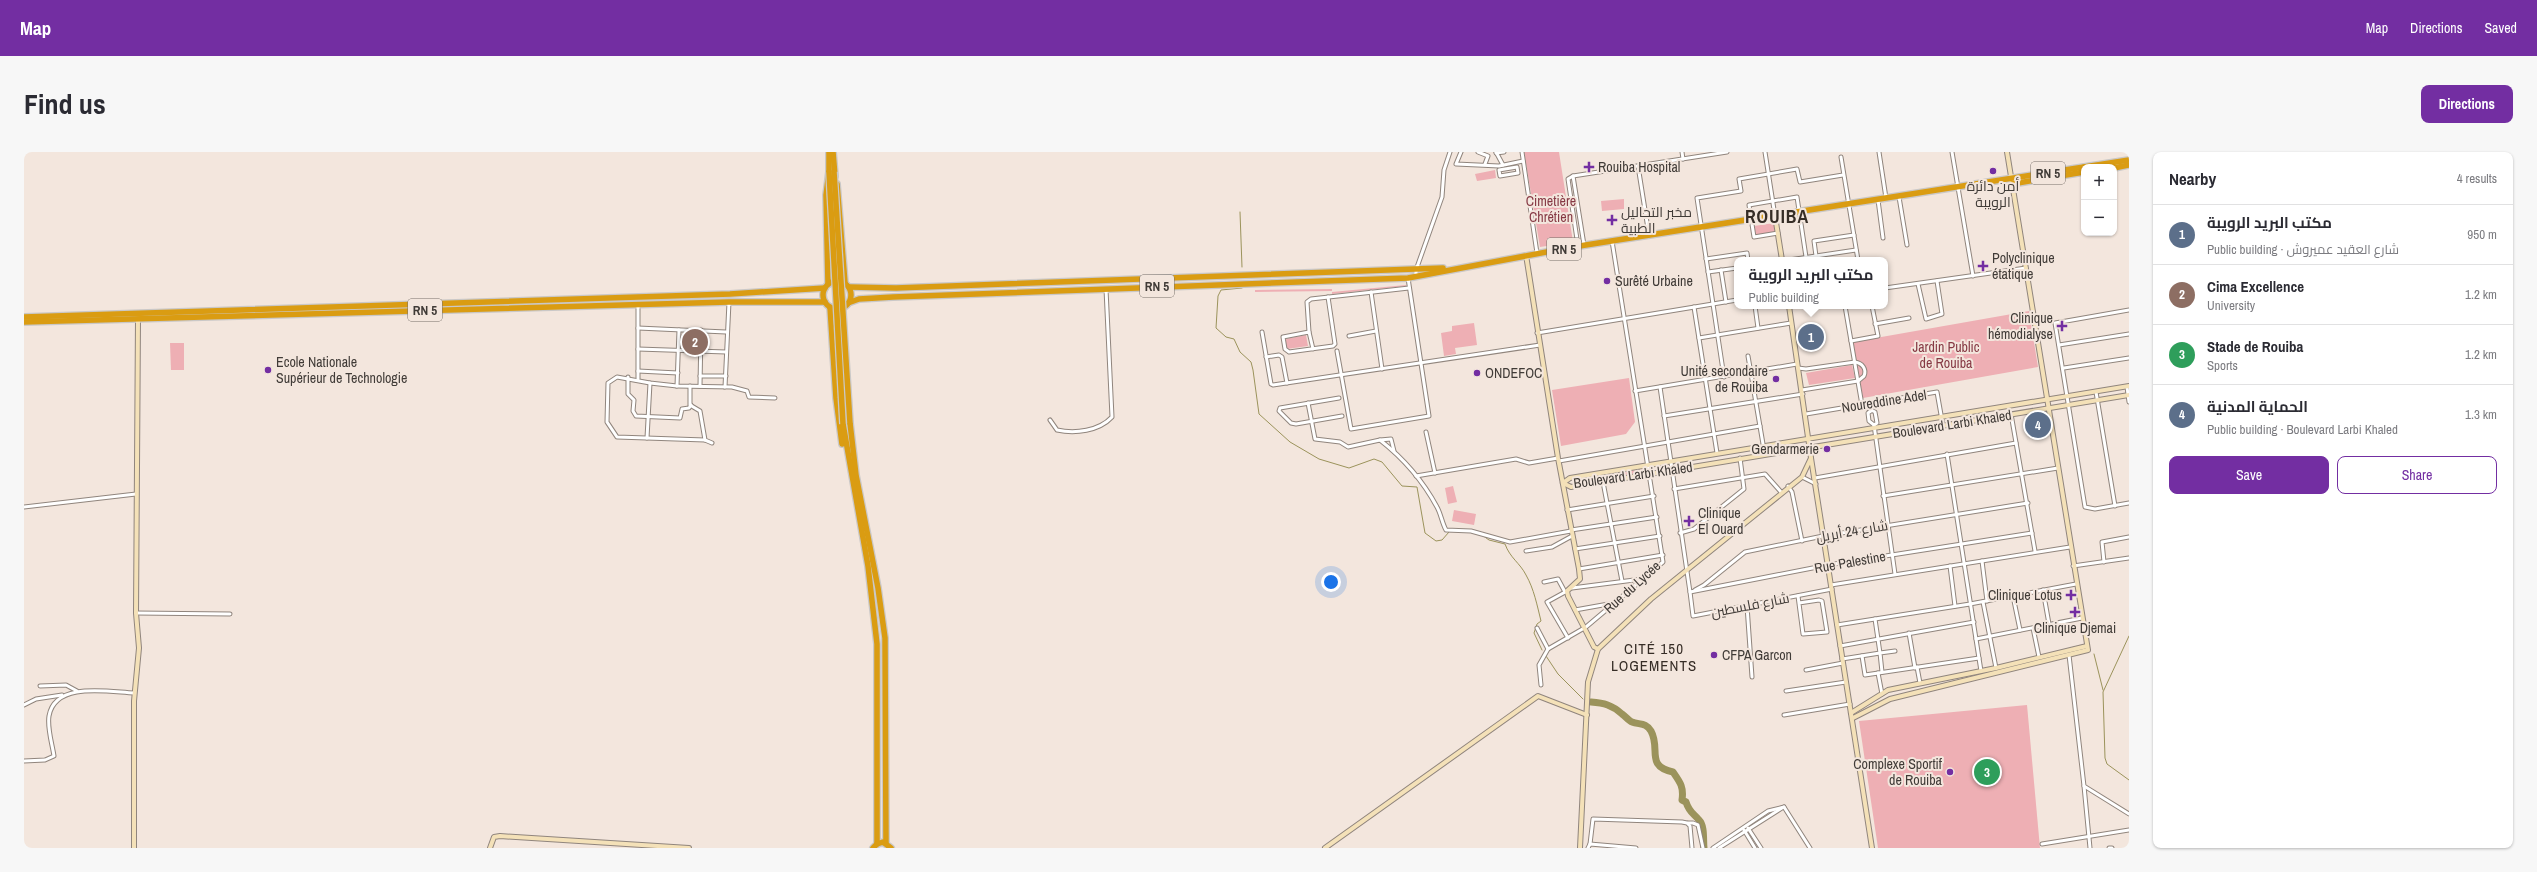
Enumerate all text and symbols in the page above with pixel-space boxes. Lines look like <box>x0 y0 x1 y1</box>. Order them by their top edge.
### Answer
text: Map <box>20 15 51 41</box>
text: Map <box>2366 19 2388 37</box>
text: Directions <box>2410 19 2462 37</box>
text: Saved <box>2484 19 2517 37</box>
text: Find us <box>24 85 106 123</box>
button: Directions <box>2421 85 2513 123</box>
place label: Rouiba Hospital <box>1598 158 1680 176</box>
marker: Rouiba Hospital <box>1583 161 1595 173</box>
road number: RN 5 <box>2031 162 2065 184</box>
map controls <box>2081 164 2117 236</box>
button: + <box>2081 164 2117 200</box>
marker: أمن دائرة الرويبة <box>1988 166 1998 176</box>
text: Nearby <box>2169 167 2216 190</box>
text: 4 results <box>2457 170 2497 187</box>
place label: أمن دائرة الرويبة <box>1967 177 2019 211</box>
park label: Cimetière Chrétien <box>1526 192 1576 226</box>
button: − <box>2081 200 2117 236</box>
place label: مخبر التحاليل الطبية <box>1621 203 1692 237</box>
district label: ROUIBA <box>1745 204 1809 229</box>
text: مكتب البريد الرويبة <box>2207 212 2332 233</box>
marker: مخبر التحاليل الطبية <box>1606 214 1618 226</box>
text: 1 <box>2179 226 2185 243</box>
text: 950 m <box>2467 226 2497 243</box>
road number: RN 5 <box>1547 238 1581 260</box>
text: Public building · شارع العقيد عميروش <box>2207 241 2399 258</box>
place label: Polyclinique étatique <box>1992 249 2055 283</box>
popup <box>1734 257 1888 309</box>
marker: Polyclinique étatique <box>1977 260 1989 272</box>
text: مكتب البريد الرويبة <box>1749 264 1873 285</box>
place label: Surêté Urbaine <box>1615 272 1693 290</box>
road number: RN 5 <box>1140 275 1174 297</box>
marker: Surêté Urbaine <box>1602 276 1612 286</box>
text: Cima Excellence <box>2207 276 2304 297</box>
text: 2 <box>2179 286 2185 303</box>
text: 1.2 km <box>2465 286 2497 303</box>
text: Public building <box>1749 289 1819 306</box>
text: University <box>2207 297 2255 314</box>
road number: RN 5 <box>408 299 442 321</box>
place label: Clinique hémodialyse <box>1988 309 2053 343</box>
marker: Clinique hémodialyse <box>2056 320 2068 332</box>
pin: 1 <box>1798 322 1824 352</box>
pin: 2 <box>682 327 708 357</box>
text: Stade de Rouiba <box>2207 336 2303 357</box>
park label: Jardin Public de Rouiba <box>1912 338 1980 372</box>
text: 3 <box>2179 346 2185 363</box>
text: 1.2 km <box>2465 346 2497 363</box>
place label: Ecole Nationale Supérieur de Technologie <box>276 353 407 387</box>
text: Sports <box>2207 357 2238 374</box>
place label: Unité secondaire de Rouiba <box>1681 362 1769 396</box>
place label: ONDEFOC <box>1485 364 1542 382</box>
marker: Ecole Nationale Supérieur de Technologie <box>263 365 273 375</box>
marker: ONDEFOC <box>1472 368 1482 378</box>
marker: Unité secondaire de Rouiba <box>1771 374 1781 384</box>
street label: Noureddine Adel <box>1840 385 1928 417</box>
text: الحماية المدنية <box>2207 396 2308 417</box>
street label: Boulevard Larbi Khaled <box>1891 406 2013 442</box>
text: 4 <box>2179 406 2185 423</box>
text: 1.3 km <box>2465 406 2497 423</box>
pin: 4 <box>2025 410 2051 440</box>
text: Public building · Boulevard Larbi Khaled <box>2207 421 2398 438</box>
place label: Gendarmerie <box>1751 440 1819 458</box>
marker: Gendarmerie <box>1822 444 1832 454</box>
button: Save <box>2169 456 2329 494</box>
button: Share <box>2337 456 2497 494</box>
street label: Boulevard Larbi Khaled <box>1572 458 1694 492</box>
place label: Clinique El Ouard <box>1698 504 1743 538</box>
marker: Clinique El Ouard <box>1683 515 1695 527</box>
street label: شارع 24 أبريل <box>1815 516 1889 546</box>
street label: Rue Palestine <box>1813 547 1887 577</box>
street label: Rue du Lycée <box>1600 557 1664 617</box>
your location <box>1321 572 1341 592</box>
place label: Clinique Lotus <box>1988 586 2062 604</box>
street label: شارع فلسطين <box>1709 589 1791 621</box>
marker: Clinique Lotus <box>2065 589 2077 601</box>
marker: Clinique Djemai <box>2069 606 2081 618</box>
place label: Clinique Djemai <box>2034 619 2116 637</box>
district label: CITÉ 150 LOGEMENTS <box>1611 638 1697 676</box>
place label: CFPA Garcon <box>1722 646 1792 664</box>
marker: CFPA Garcon <box>1709 650 1719 660</box>
place label: Complexe Sportif de Rouiba <box>1853 755 1943 789</box>
pin: 3 <box>1974 757 2000 787</box>
marker: Complexe Sportif de Rouiba <box>1945 767 1955 777</box>

